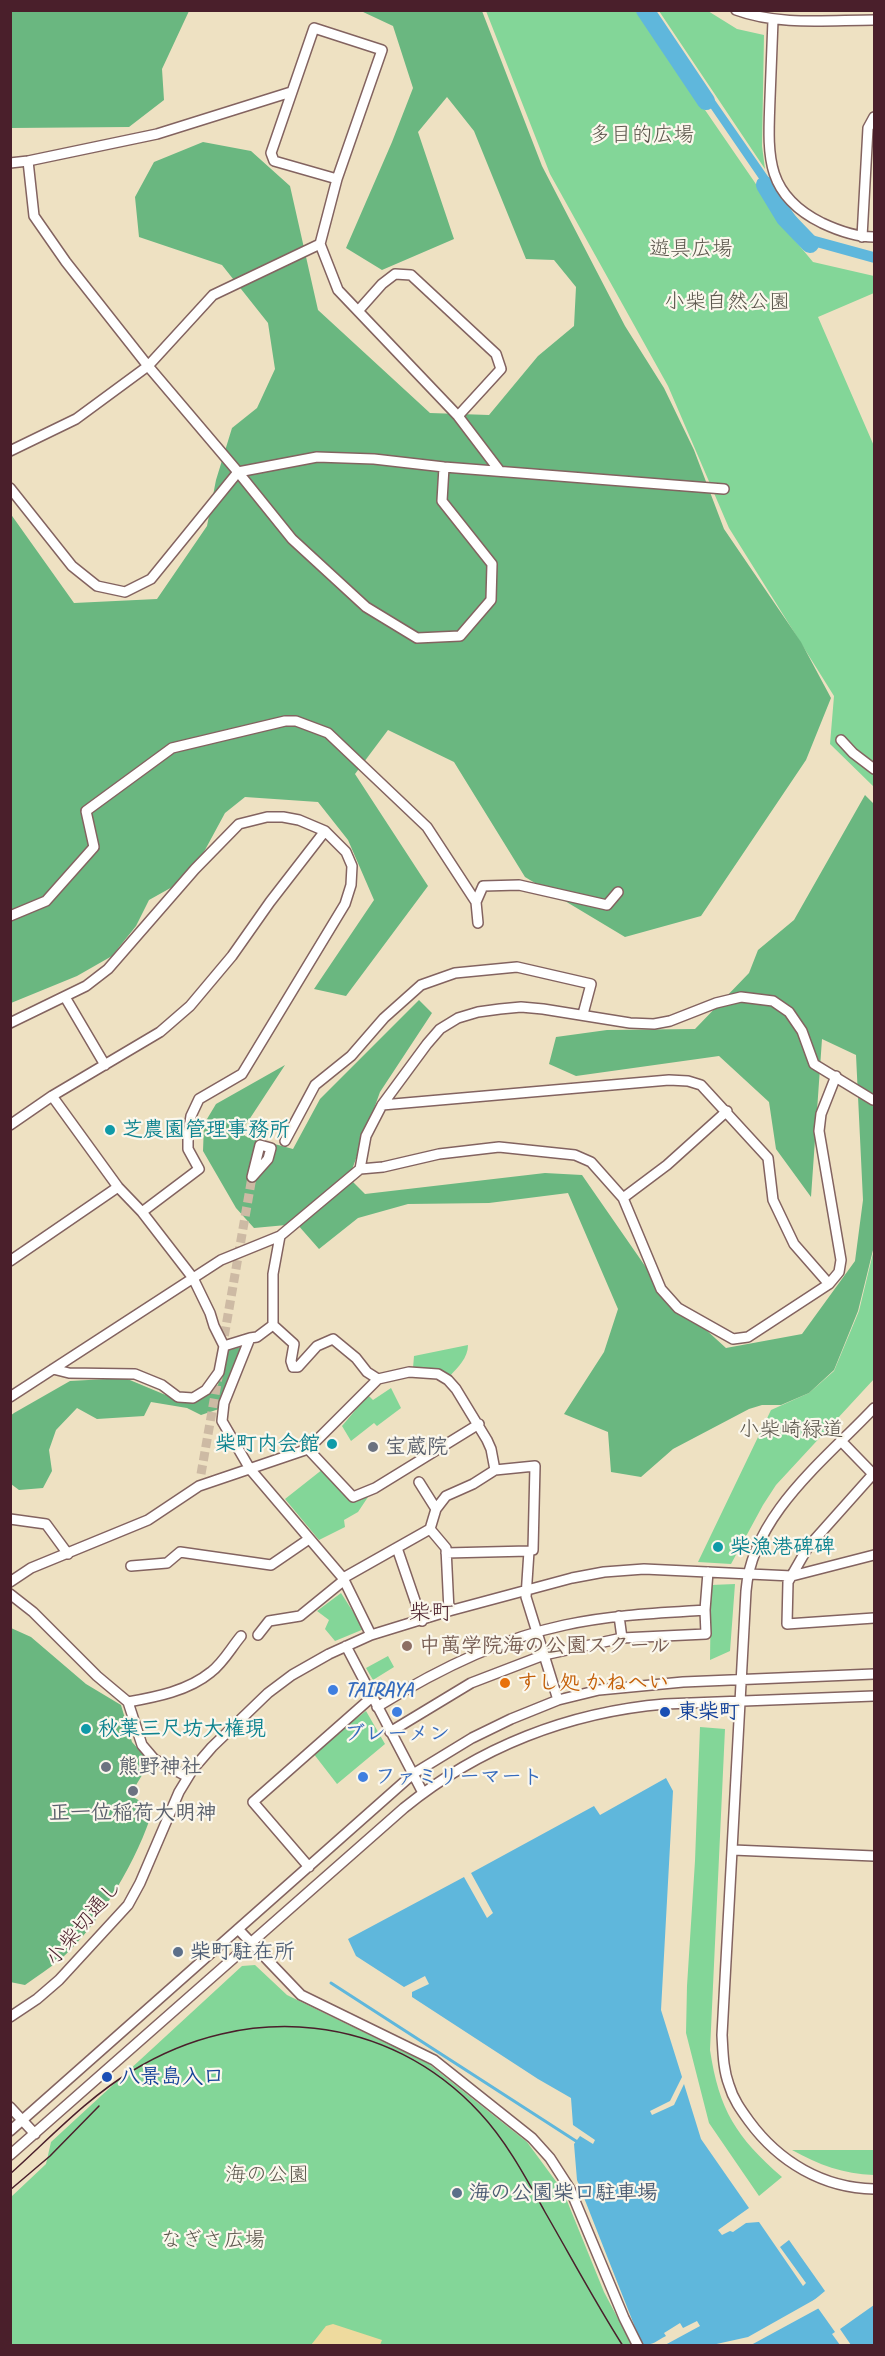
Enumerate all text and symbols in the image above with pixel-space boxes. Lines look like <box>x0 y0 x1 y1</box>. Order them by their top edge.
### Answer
park label: 多目的広場 <box>590 122 694 148</box>
park label: 遊具広場 <box>649 236 733 262</box>
park label: 小柴自然公園 <box>664 289 790 315</box>
place label: 芝農園管理事務所 <box>122 1117 290 1143</box>
marker: 芝農園管理事務所 <box>103 1123 117 1137</box>
park label: 小柴崎緑道 <box>739 1417 843 1443</box>
place label: 柴町内会館 <box>215 1431 320 1457</box>
place label: 宝蔵院 <box>385 1434 448 1460</box>
marker: 柴町内会館 <box>325 1437 339 1451</box>
marker: 宝蔵院 <box>366 1440 380 1454</box>
place label: 柴漁港碑碑 <box>730 1534 835 1560</box>
marker: 柴漁港碑碑 <box>711 1540 725 1554</box>
district label: 柴町 <box>409 1600 453 1626</box>
place label: 中萬学院海の公園スクール <box>419 1633 671 1659</box>
marker: 中萬学院海の公園スクール <box>400 1639 414 1653</box>
place label: すし処 かねへい <box>517 1670 669 1696</box>
marker: すし処 かねへい <box>498 1676 512 1690</box>
place label: TAIRAYA <box>345 1677 413 1703</box>
marker: TAIRAYA <box>326 1683 340 1697</box>
place label: 東柴町 <box>677 1699 740 1725</box>
marker: ブレーメン <box>390 1705 404 1719</box>
marker: 東柴町 <box>658 1705 672 1719</box>
place label: 秋葉三尺坊大権現 <box>98 1716 266 1742</box>
place label: ブレーメン <box>344 1721 450 1747</box>
marker: 秋葉三尺坊大権現 <box>79 1722 93 1736</box>
place label: 熊野神社 <box>118 1754 202 1780</box>
marker: 熊野神社 <box>99 1760 113 1774</box>
place label: ファミリーマート <box>375 1764 543 1790</box>
marker: ファミリーマート <box>356 1770 370 1784</box>
marker: 正一位稲荷大明神 <box>126 1784 140 1798</box>
place label: 正一位稲荷大明神 <box>49 1800 217 1826</box>
street label: 小柴切通し <box>41 1875 127 1971</box>
place label: 柴町駐在所 <box>190 1939 295 1965</box>
marker: 柴町駐在所 <box>171 1945 185 1959</box>
place label: 八景島入口 <box>119 2064 224 2090</box>
marker: 八景島入口 <box>100 2070 114 2084</box>
park label: 海の公園 <box>225 2162 309 2188</box>
place label: 海の公園柴口駐車場 <box>469 2180 658 2206</box>
marker: 海の公園柴口駐車場 <box>450 2186 464 2200</box>
park label: なぎさ広場 <box>161 2227 265 2253</box>

